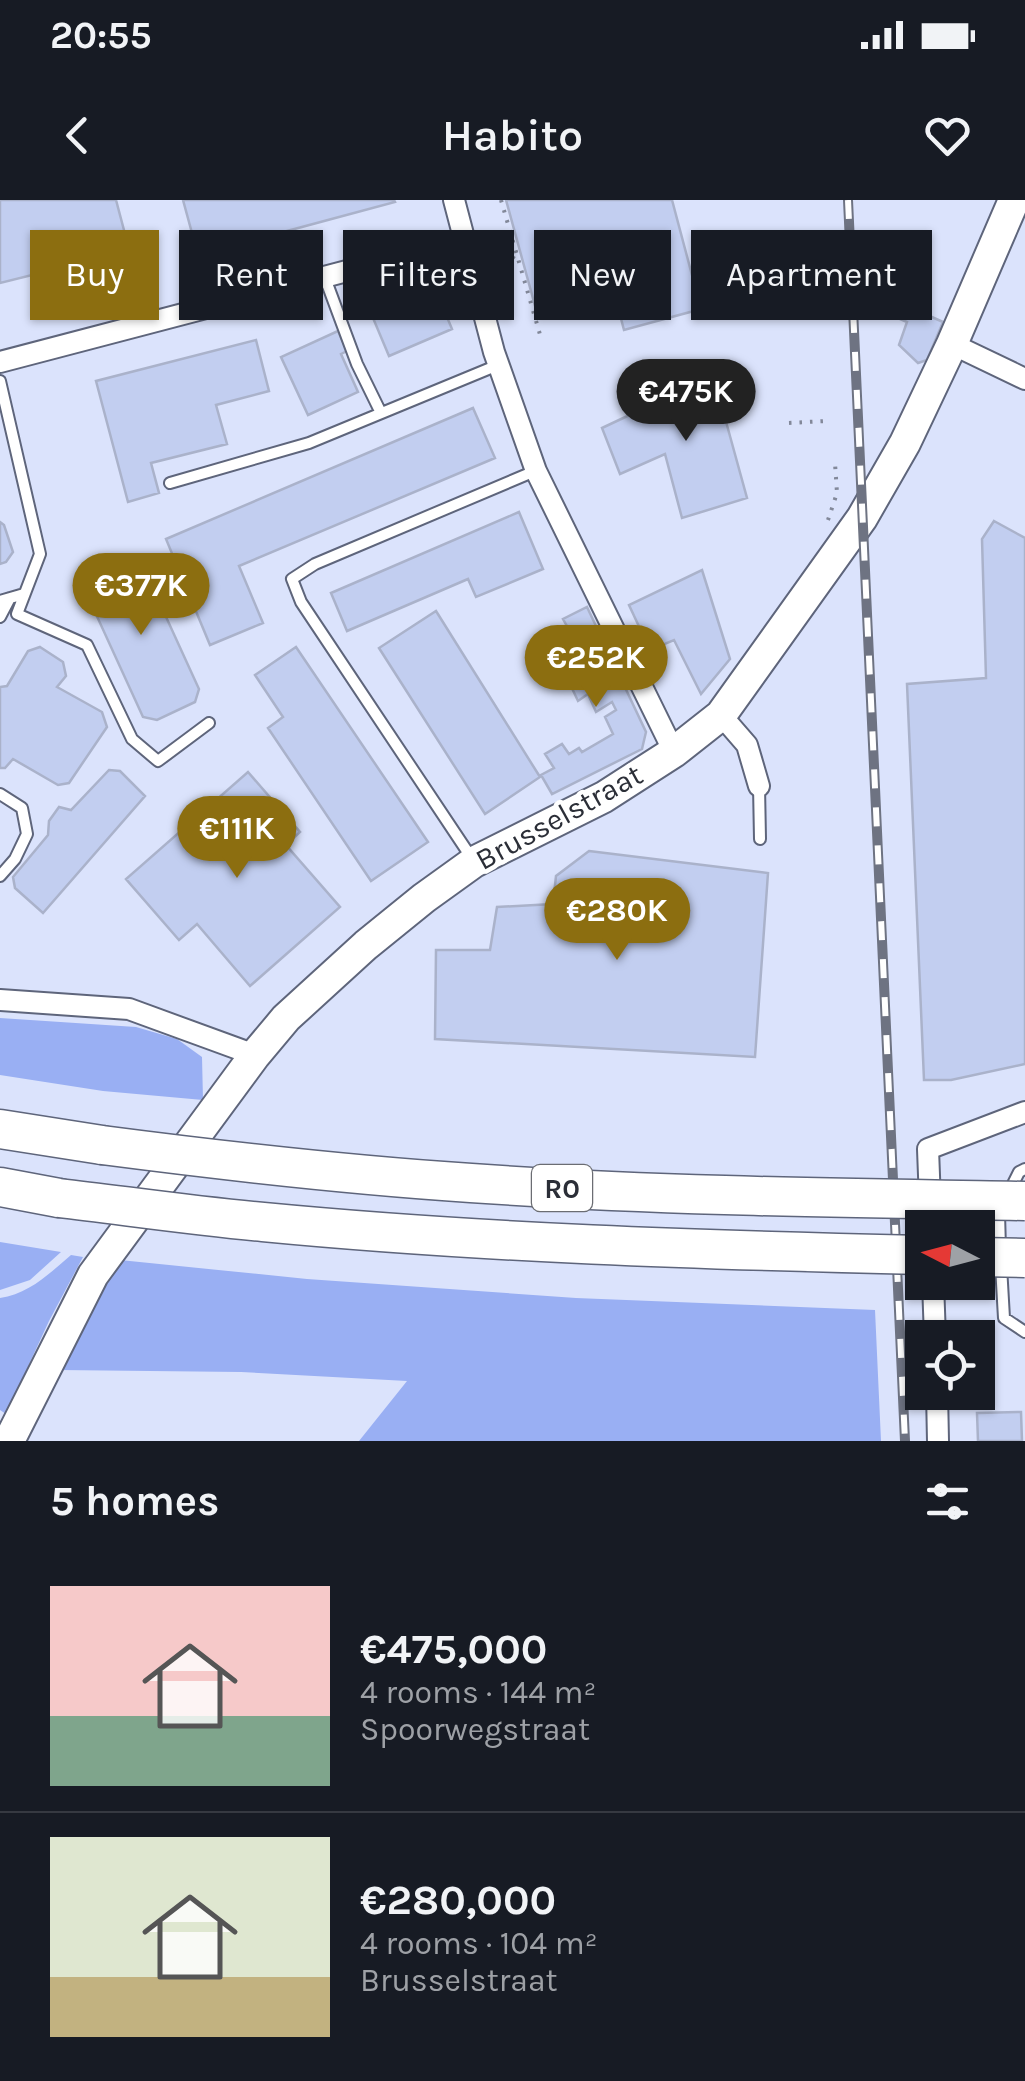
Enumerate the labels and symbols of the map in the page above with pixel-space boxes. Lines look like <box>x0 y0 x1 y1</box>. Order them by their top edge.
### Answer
pin: €475K <box>616 359 756 444</box>
pin: €377K <box>71 553 211 638</box>
pin: €252K <box>526 625 666 710</box>
street label: Brusselstraat <box>469 756 649 878</box>
pin: €111K <box>167 796 307 881</box>
pin: €280K <box>547 878 687 963</box>
road number: R0 <box>532 1165 592 1211</box>
north arrow <box>905 1210 995 1300</box>

